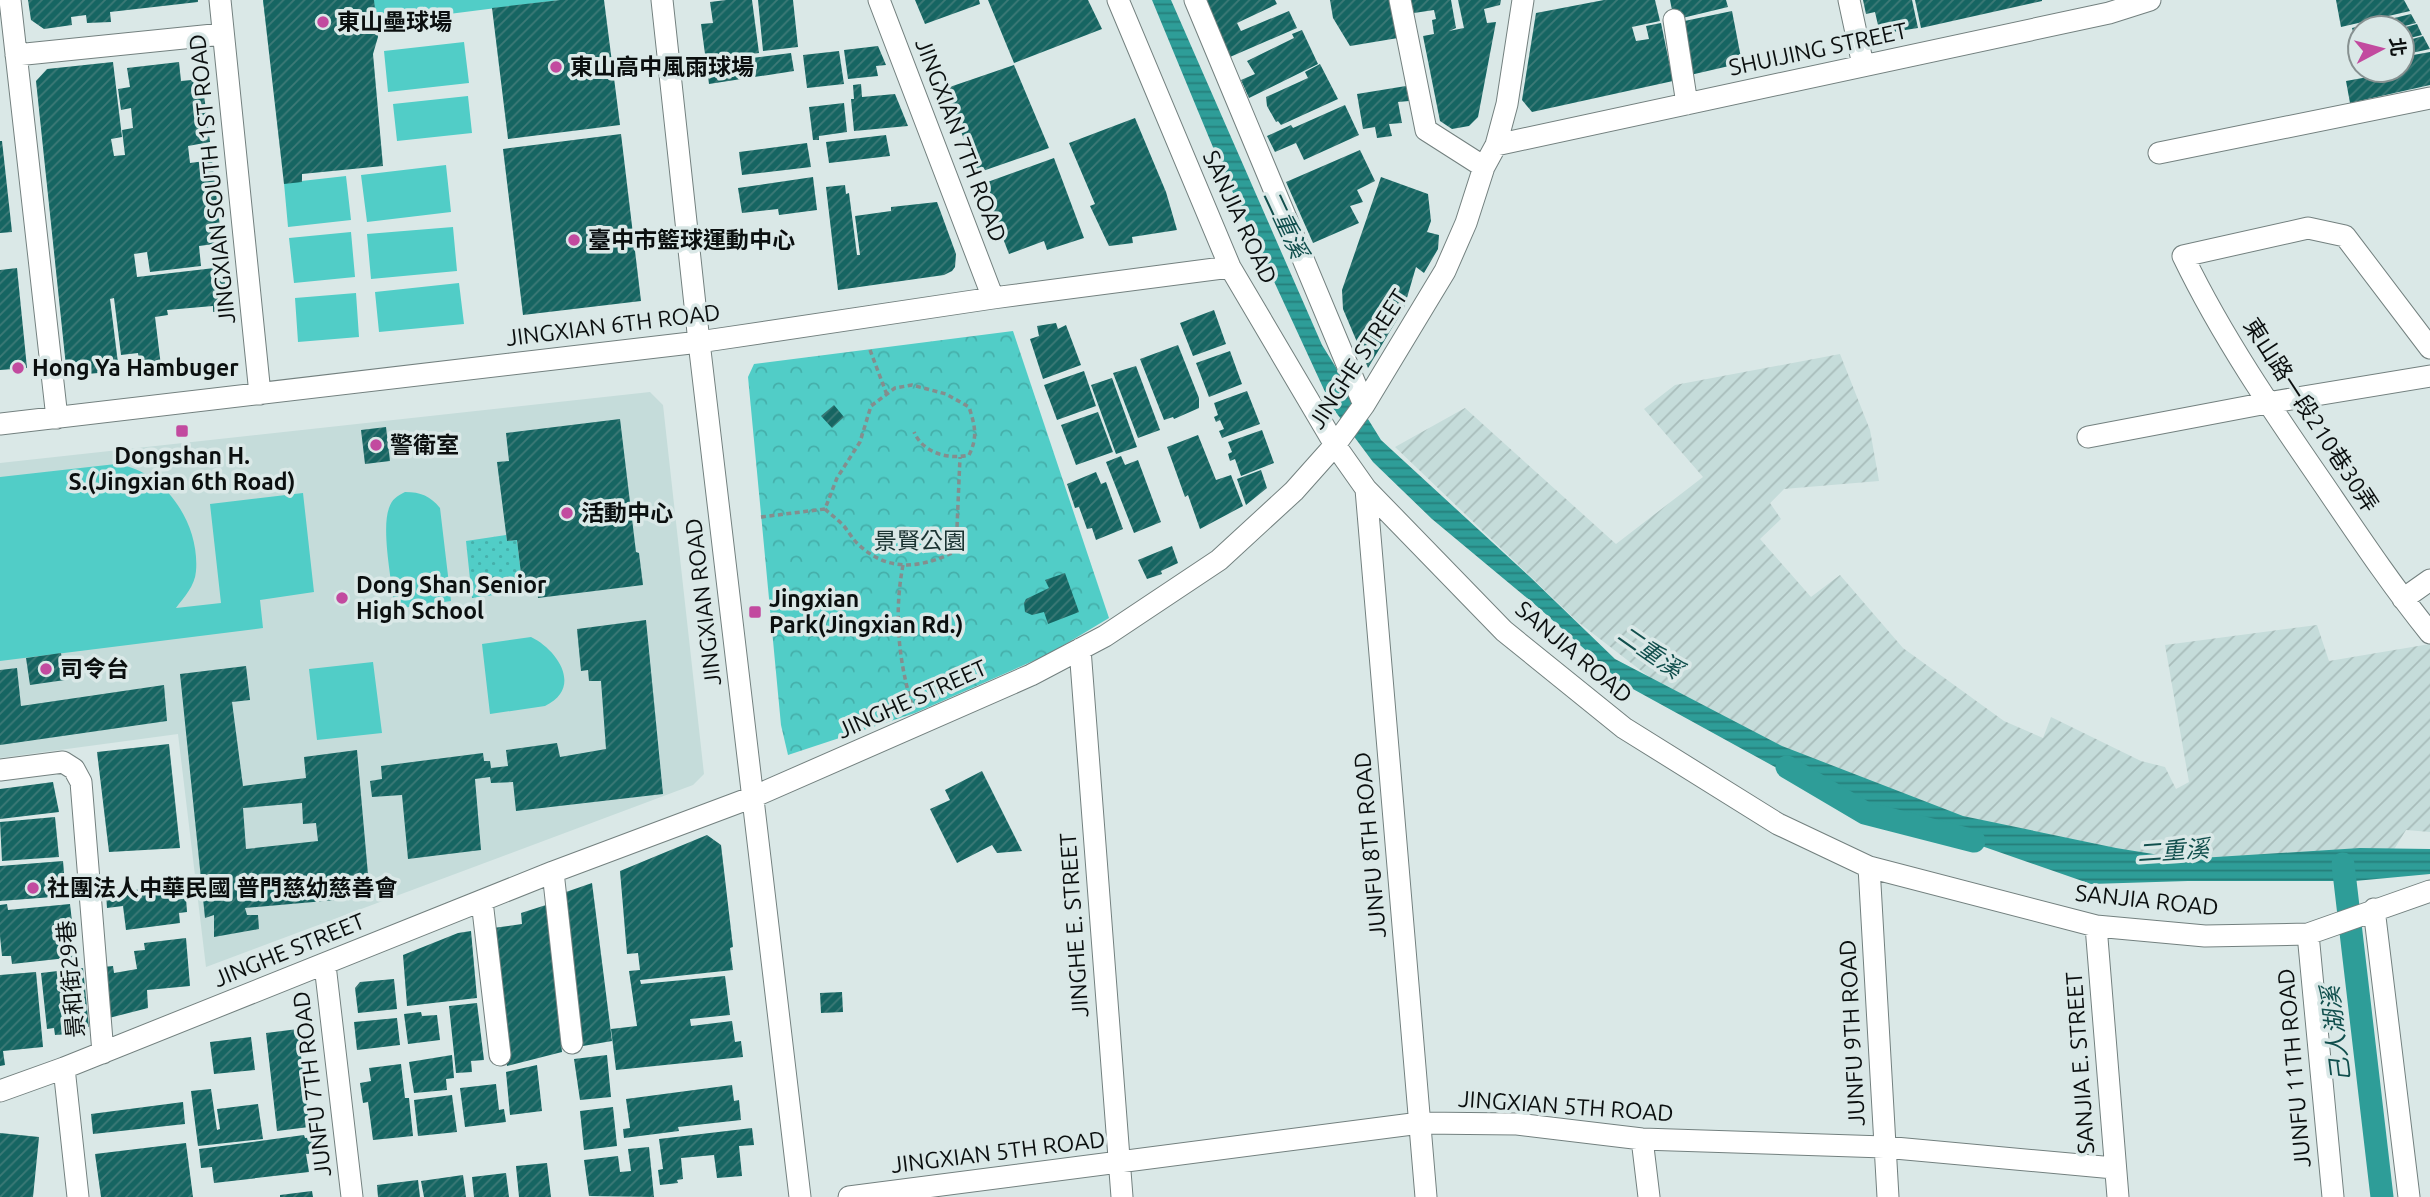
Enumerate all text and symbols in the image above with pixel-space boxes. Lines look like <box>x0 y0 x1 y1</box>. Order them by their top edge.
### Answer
place label: 東山壘球場 <box>337 9 452 34</box>
marker: 東山壘球場 <box>315 14 331 30</box>
north arrow <box>2346 14 2416 84</box>
street label: SHUIJING STREET <box>1726 17 1909 80</box>
street label: JINGXIAN SOUTH 1ST ROAD <box>184 33 239 325</box>
street label: JINGXIAN 7TH ROAD <box>911 35 1012 245</box>
text: 北 <box>2386 36 2410 58</box>
place label: 東山高中風雨球場 <box>570 54 754 79</box>
marker: 東山高中風雨球場 <box>548 59 564 75</box>
street label: SANJIA ROAD <box>1199 146 1282 287</box>
water label: 二重溪 <box>1258 185 1314 265</box>
place label: 臺中市籃球運動中心 <box>588 227 795 252</box>
marker: 臺中市籃球運動中心 <box>566 232 582 248</box>
street label: JINGHE STREET <box>1303 284 1412 433</box>
street label: JINGXIAN 6TH ROAD <box>504 299 722 350</box>
street label: 東山路一段210巷30弄 <box>2239 313 2383 516</box>
place label: Hong Ya Hambuger <box>32 355 239 380</box>
marker: Hong Ya Hambuger <box>10 360 26 376</box>
marker: Dongshan H. S.(Jingxian 6th Road) <box>174 423 190 439</box>
place label: 警衛室 <box>390 432 459 457</box>
marker: 警衛室 <box>368 437 384 453</box>
place label: Dongshan H. S.(Jingxian 6th Road) <box>68 443 296 495</box>
place label: 活動中心 <box>581 500 673 525</box>
marker: 活動中心 <box>559 505 575 521</box>
street label: JINGXIAN ROAD <box>680 517 725 687</box>
park label: 景賢公園 <box>874 528 966 553</box>
place label: Dong Shan Senior High School <box>356 572 547 623</box>
place label: Jingxian Park(Jingxian Rd.) <box>769 586 963 638</box>
marker: Dong Shan Senior High School <box>334 590 350 606</box>
street label: SANJIA ROAD <box>1511 596 1637 707</box>
marker: Jingxian Park(Jingxian Rd.) <box>747 604 763 620</box>
water label: 二重溪 <box>1613 620 1690 685</box>
street label: JINGHE STREET <box>833 654 991 743</box>
place label: 司令台 <box>60 656 129 681</box>
marker: 司令台 <box>38 661 54 677</box>
street label: JUNFU 8TH ROAD <box>1349 751 1390 939</box>
street label: JINGHE E. STREET <box>1055 832 1092 1018</box>
water label: 二重溪 <box>2136 834 2213 866</box>
place label: 社團法人中華民國 普門慈幼慈善會 <box>47 875 397 900</box>
marker: 社團法人中華民國 普門慈幼慈善會 <box>25 880 41 896</box>
street label: SANJIA ROAD <box>2074 880 2220 919</box>
street label: JINGHE STREET <box>210 908 368 991</box>
street label: 景和街29巷 <box>53 919 88 1039</box>
street label: JUNFU 9TH ROAD <box>1834 939 1869 1127</box>
street label: JUNFU 11TH ROAD <box>2272 967 2315 1169</box>
street label: SANJIA E. STREET <box>2061 971 2098 1155</box>
water label: 己人湖溪 <box>2316 982 2355 1083</box>
street label: JUNFU 7TH ROAD <box>288 990 335 1178</box>
street label: JINGXIAN 5TH ROAD <box>1458 1086 1675 1125</box>
street label: JINGXIAN 5TH ROAD <box>889 1126 1107 1177</box>

